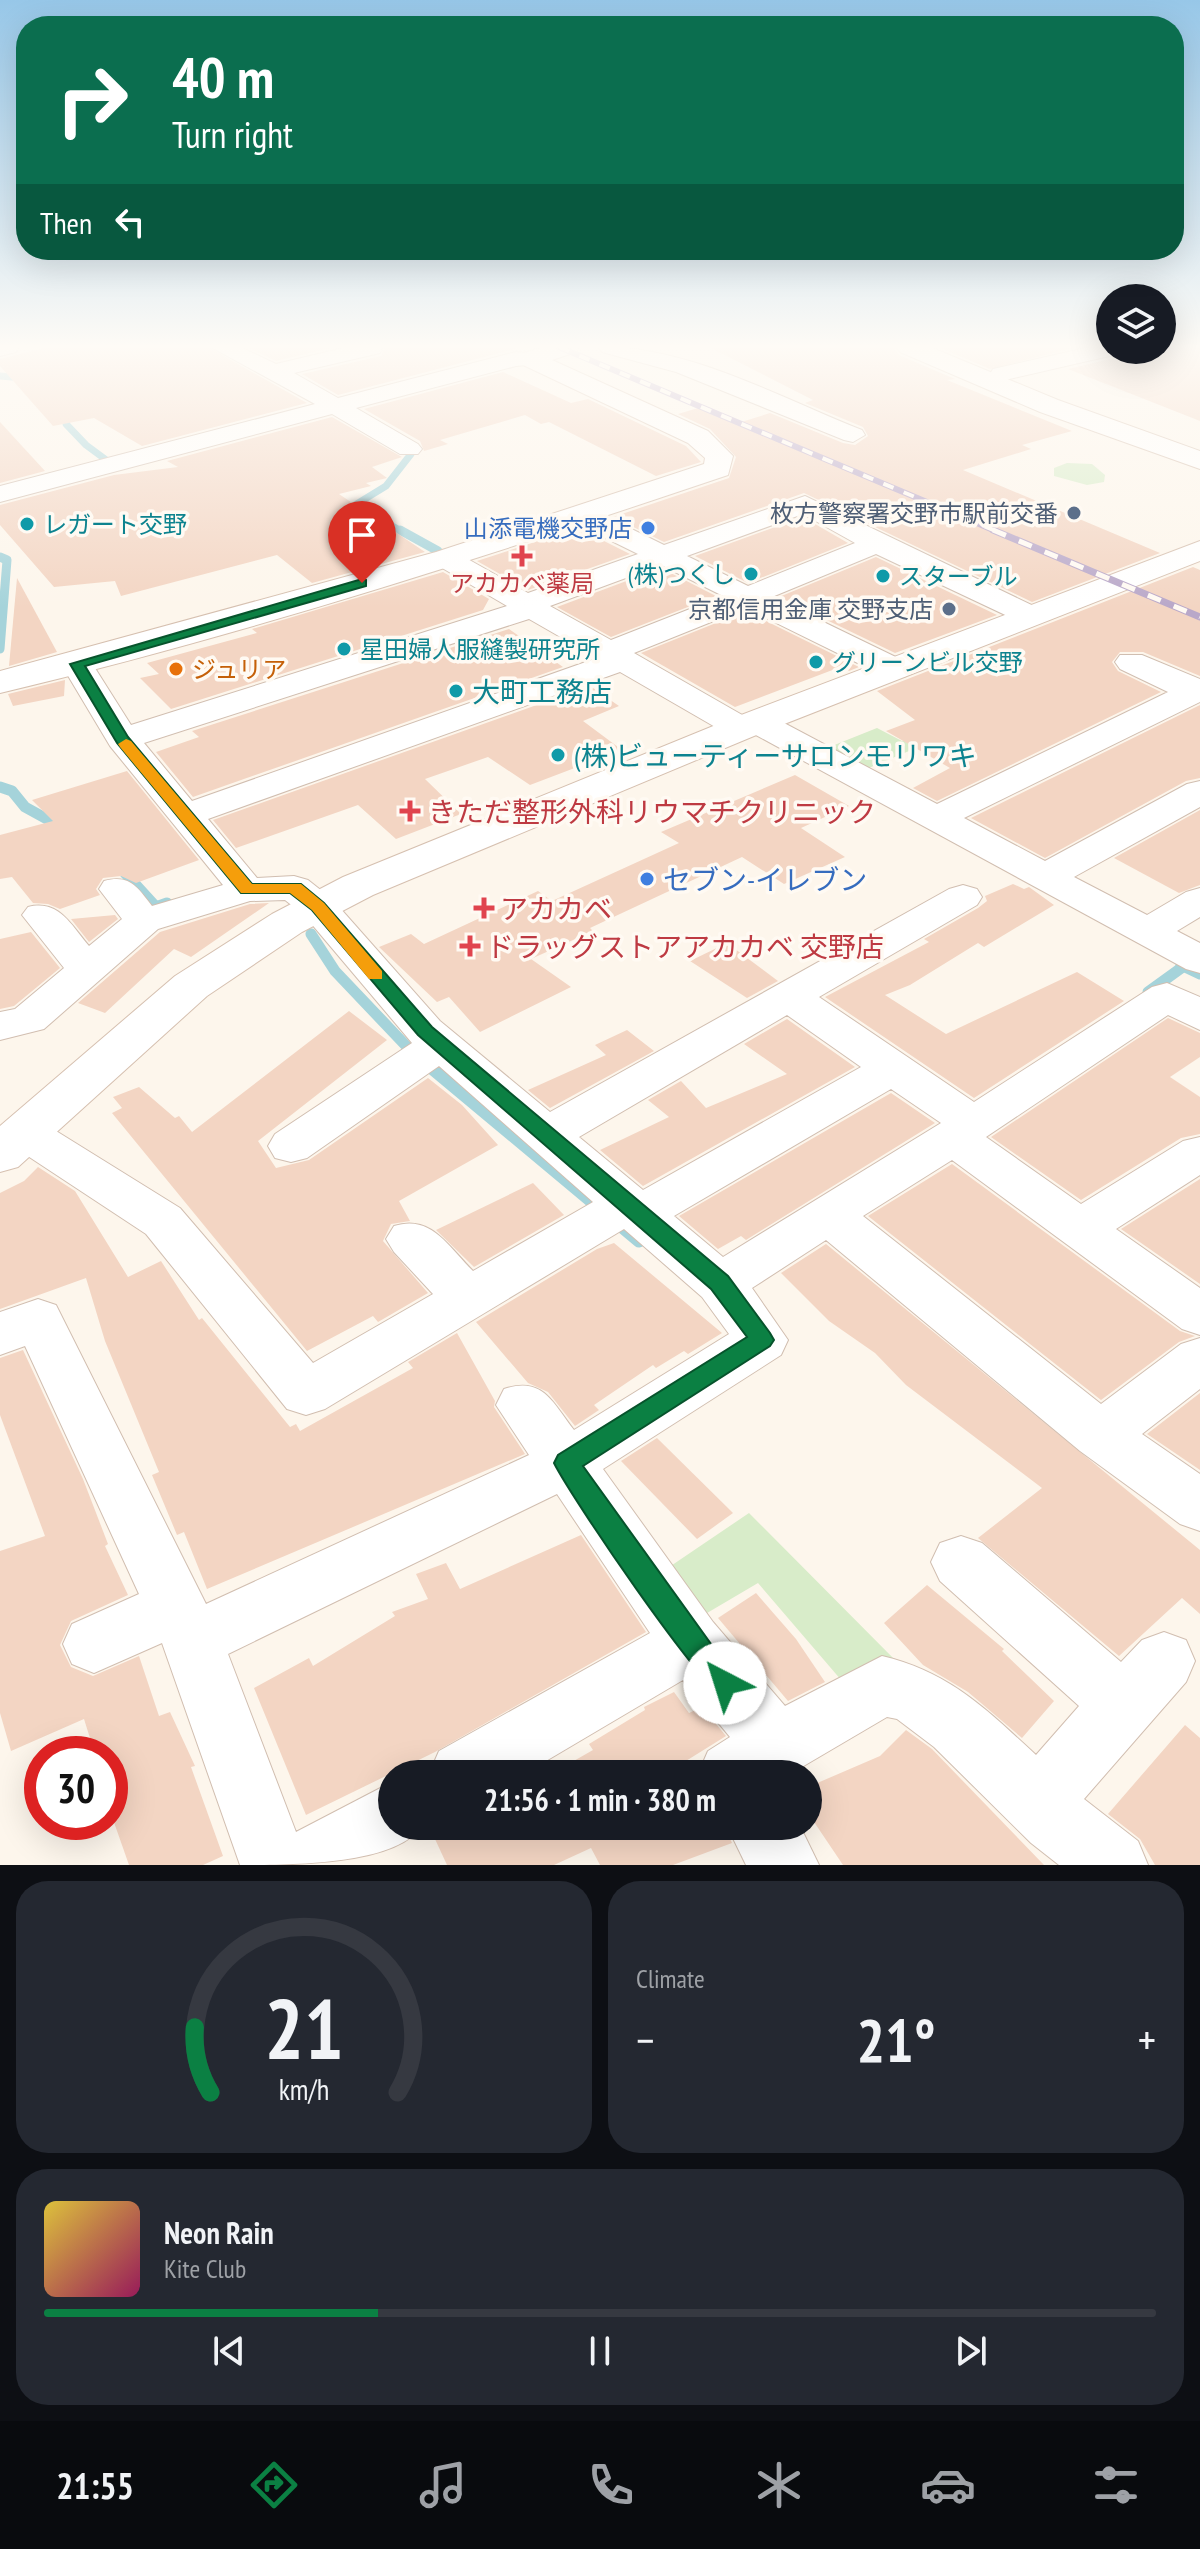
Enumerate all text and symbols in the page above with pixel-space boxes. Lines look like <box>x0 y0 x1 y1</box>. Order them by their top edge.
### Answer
text: 40 m <box>172 41 274 113</box>
icon: right <box>40 48 144 152</box>
text: Turn right <box>172 111 293 158</box>
icon: left <box>108 200 152 244</box>
text: Then <box>40 203 92 242</box>
map controls <box>1096 284 1176 364</box>
button: layers <box>1096 284 1176 364</box>
place label: 枚方警察署交野市駅前交番 <box>770 498 1058 529</box>
pin <box>328 501 396 583</box>
marker: 枚方警察署交野市駅前交番 <box>1065 504 1083 522</box>
place label: レガート交野 <box>43 509 187 540</box>
icon: arrive <box>340 513 384 557</box>
place label: 山添電機交野店 <box>464 513 632 544</box>
marker: レガート交野 <box>18 515 36 533</box>
marker: 山添電機交野店 <box>639 519 657 537</box>
marker: アカカベ薬局 <box>513 547 531 565</box>
place label: (株)つくし <box>628 559 735 590</box>
place label: スターブル <box>899 561 1018 592</box>
marker: (株)つくし <box>742 565 760 583</box>
marker: スターブル <box>874 567 892 585</box>
place label: アカカベ薬局 <box>450 568 594 599</box>
place label: 京都信用金庫 交野支店 <box>688 594 933 625</box>
marker: 京都信用金庫 交野支店 <box>940 600 958 618</box>
place label: 星田婦人服縫製研究所 <box>360 634 600 665</box>
marker: 星田婦人服縫製研究所 <box>335 640 353 658</box>
place label: グリーンビル交野 <box>832 647 1023 678</box>
marker: グリーンビル交野 <box>807 653 825 671</box>
place label: ジュリア <box>192 654 286 685</box>
marker: ジュリア <box>167 660 185 678</box>
place label: 大町工務店 <box>472 673 612 710</box>
marker: 大町工務店 <box>447 682 465 700</box>
place label: (株)ビューティーサロンモリワキ <box>574 737 977 774</box>
marker: (株)ビューティーサロンモリワキ <box>549 746 567 764</box>
place label: きただ整形外科リウマチクリニック <box>428 793 876 830</box>
marker: きただ整形外科リウマチクリニック <box>399 800 421 822</box>
place label: セブン-イレブン <box>663 861 867 898</box>
marker: セブン-イレブン <box>638 870 656 888</box>
place label: アカカベ <box>500 890 612 927</box>
marker: アカカベ <box>475 899 493 917</box>
place label: ドラッグストアアカカベ 交野店 <box>486 928 884 965</box>
marker: ドラッグストアアカカベ 交野店 <box>461 937 479 955</box>
position arrow <box>683 1641 767 1725</box>
speed limit sign: 30 <box>24 1736 128 1840</box>
text: 21:56 · 1 min · 380 m <box>484 1780 716 1819</box>
text: Climate <box>636 1962 705 1995</box>
text: 21 <box>264 1974 344 2082</box>
text: 21° <box>856 2001 936 2079</box>
text: − <box>636 2011 654 2068</box>
text: + <box>1138 2011 1156 2068</box>
text: km/h <box>279 2071 329 2108</box>
text: Neon Rain <box>164 2213 274 2252</box>
text: Kite Club <box>164 2252 246 2285</box>
icon: previous <box>207 2329 251 2373</box>
icon: pause <box>578 2329 622 2373</box>
icon: next <box>949 2329 993 2373</box>
icon: directions <box>246 2457 302 2513</box>
icon: music <box>415 2457 471 2513</box>
icon: phone <box>583 2457 639 2513</box>
icon: climate <box>751 2457 807 2513</box>
icon: car <box>920 2457 976 2513</box>
icon: filters <box>1088 2457 1144 2513</box>
text: 21:55 <box>56 2462 134 2509</box>

